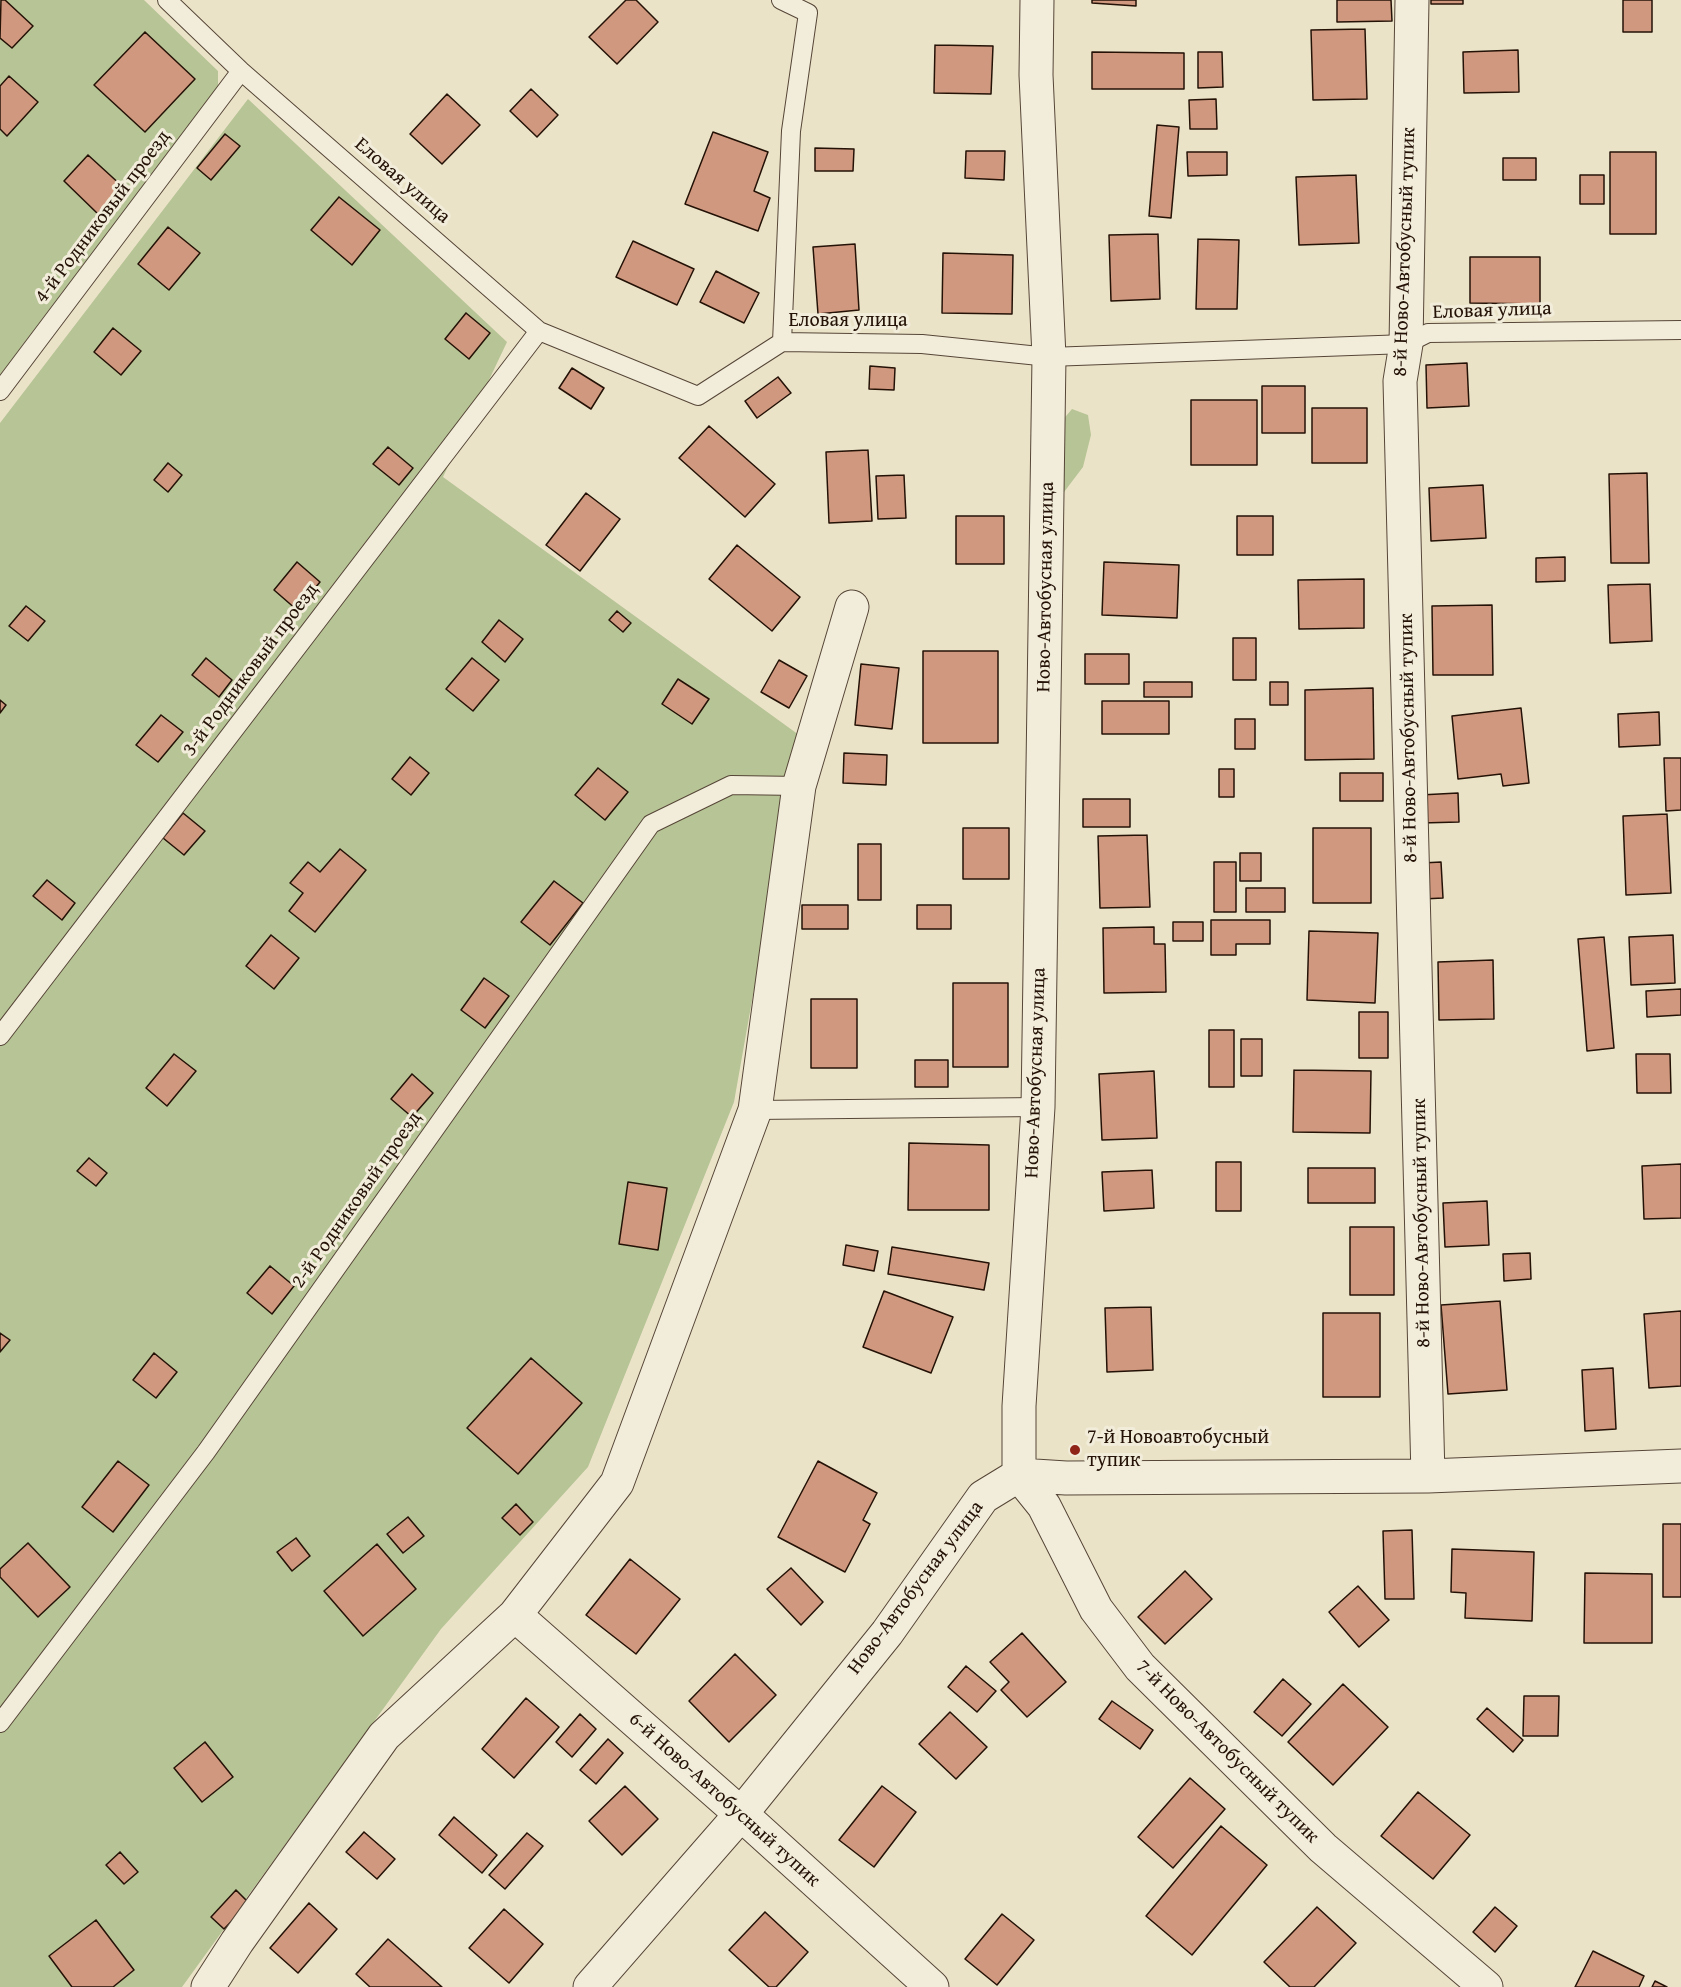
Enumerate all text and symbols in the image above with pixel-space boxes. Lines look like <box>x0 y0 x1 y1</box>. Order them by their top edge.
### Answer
street label: 4-й Родниковый проезд <box>30 126 176 308</box>
street label: 8-й Ново-Автобусный тупик <box>1389 127 1421 377</box>
street label: Еловая улица <box>349 133 455 229</box>
street label: Еловая улица <box>1432 297 1552 325</box>
street label: Еловая улица <box>788 309 908 333</box>
street label: Ново-Автобусная улица <box>1032 481 1060 693</box>
street label: 3-й Родниковый проезд <box>178 579 324 761</box>
street label: 8-й Ново-Автобусный тупик <box>1395 613 1423 863</box>
street label: Ново-Автобусная улица <box>1020 967 1052 1179</box>
street label: 8-й Ново-Автобусный тупик <box>1408 1098 1436 1348</box>
street label: 2-й Родниковый проезд <box>287 1107 427 1293</box>
place label: 7-й Новоавтобусный тупик <box>1087 1426 1269 1473</box>
marker: 7-й Новоавтобусный тупик <box>1068 1443 1082 1457</box>
street label: Ново-Автобусная улица <box>843 1497 989 1679</box>
street label: 7-й Ново-Автобусный тупик <box>1130 1655 1324 1849</box>
street label: 6-й Ново-Автобусный тупик <box>623 1708 825 1892</box>

